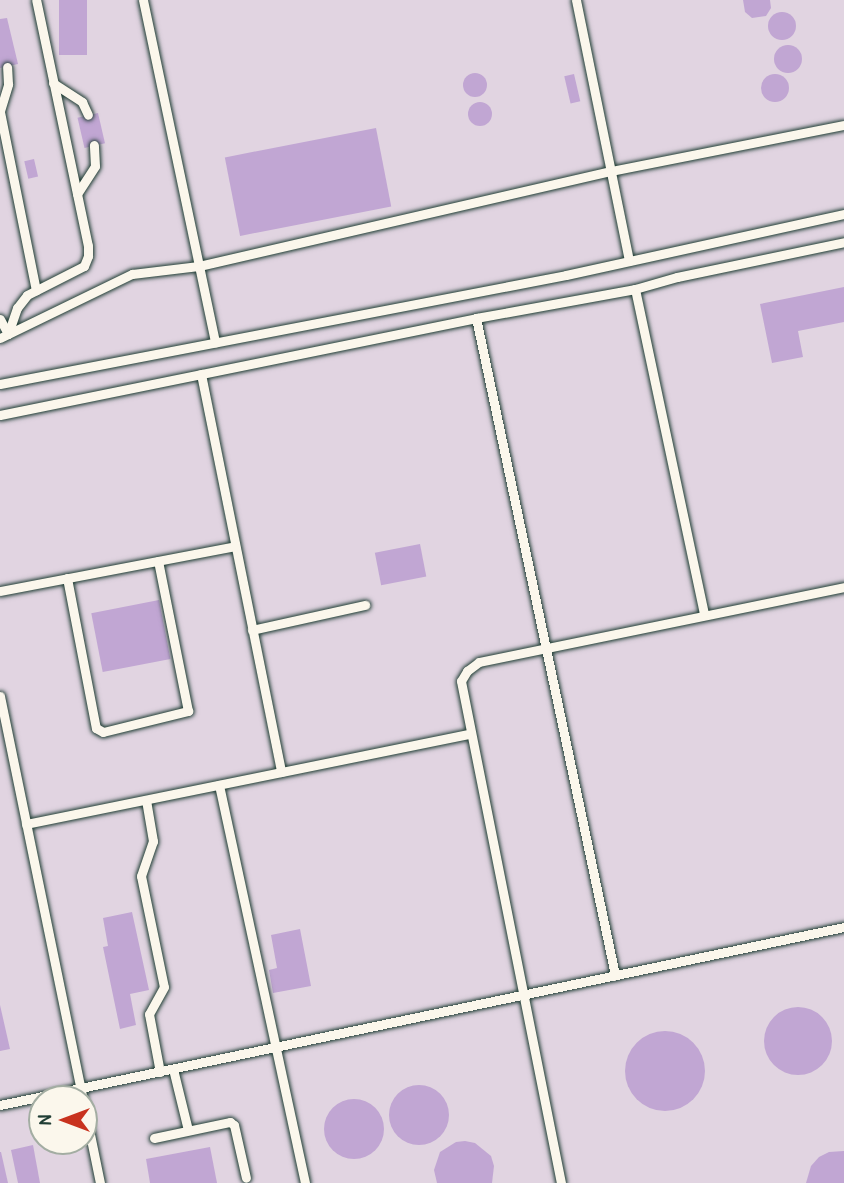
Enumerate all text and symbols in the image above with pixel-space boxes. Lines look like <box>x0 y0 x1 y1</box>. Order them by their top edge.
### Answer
north arrow <box>28 1085 98 1155</box>
text: N <box>31 1115 57 1125</box>

